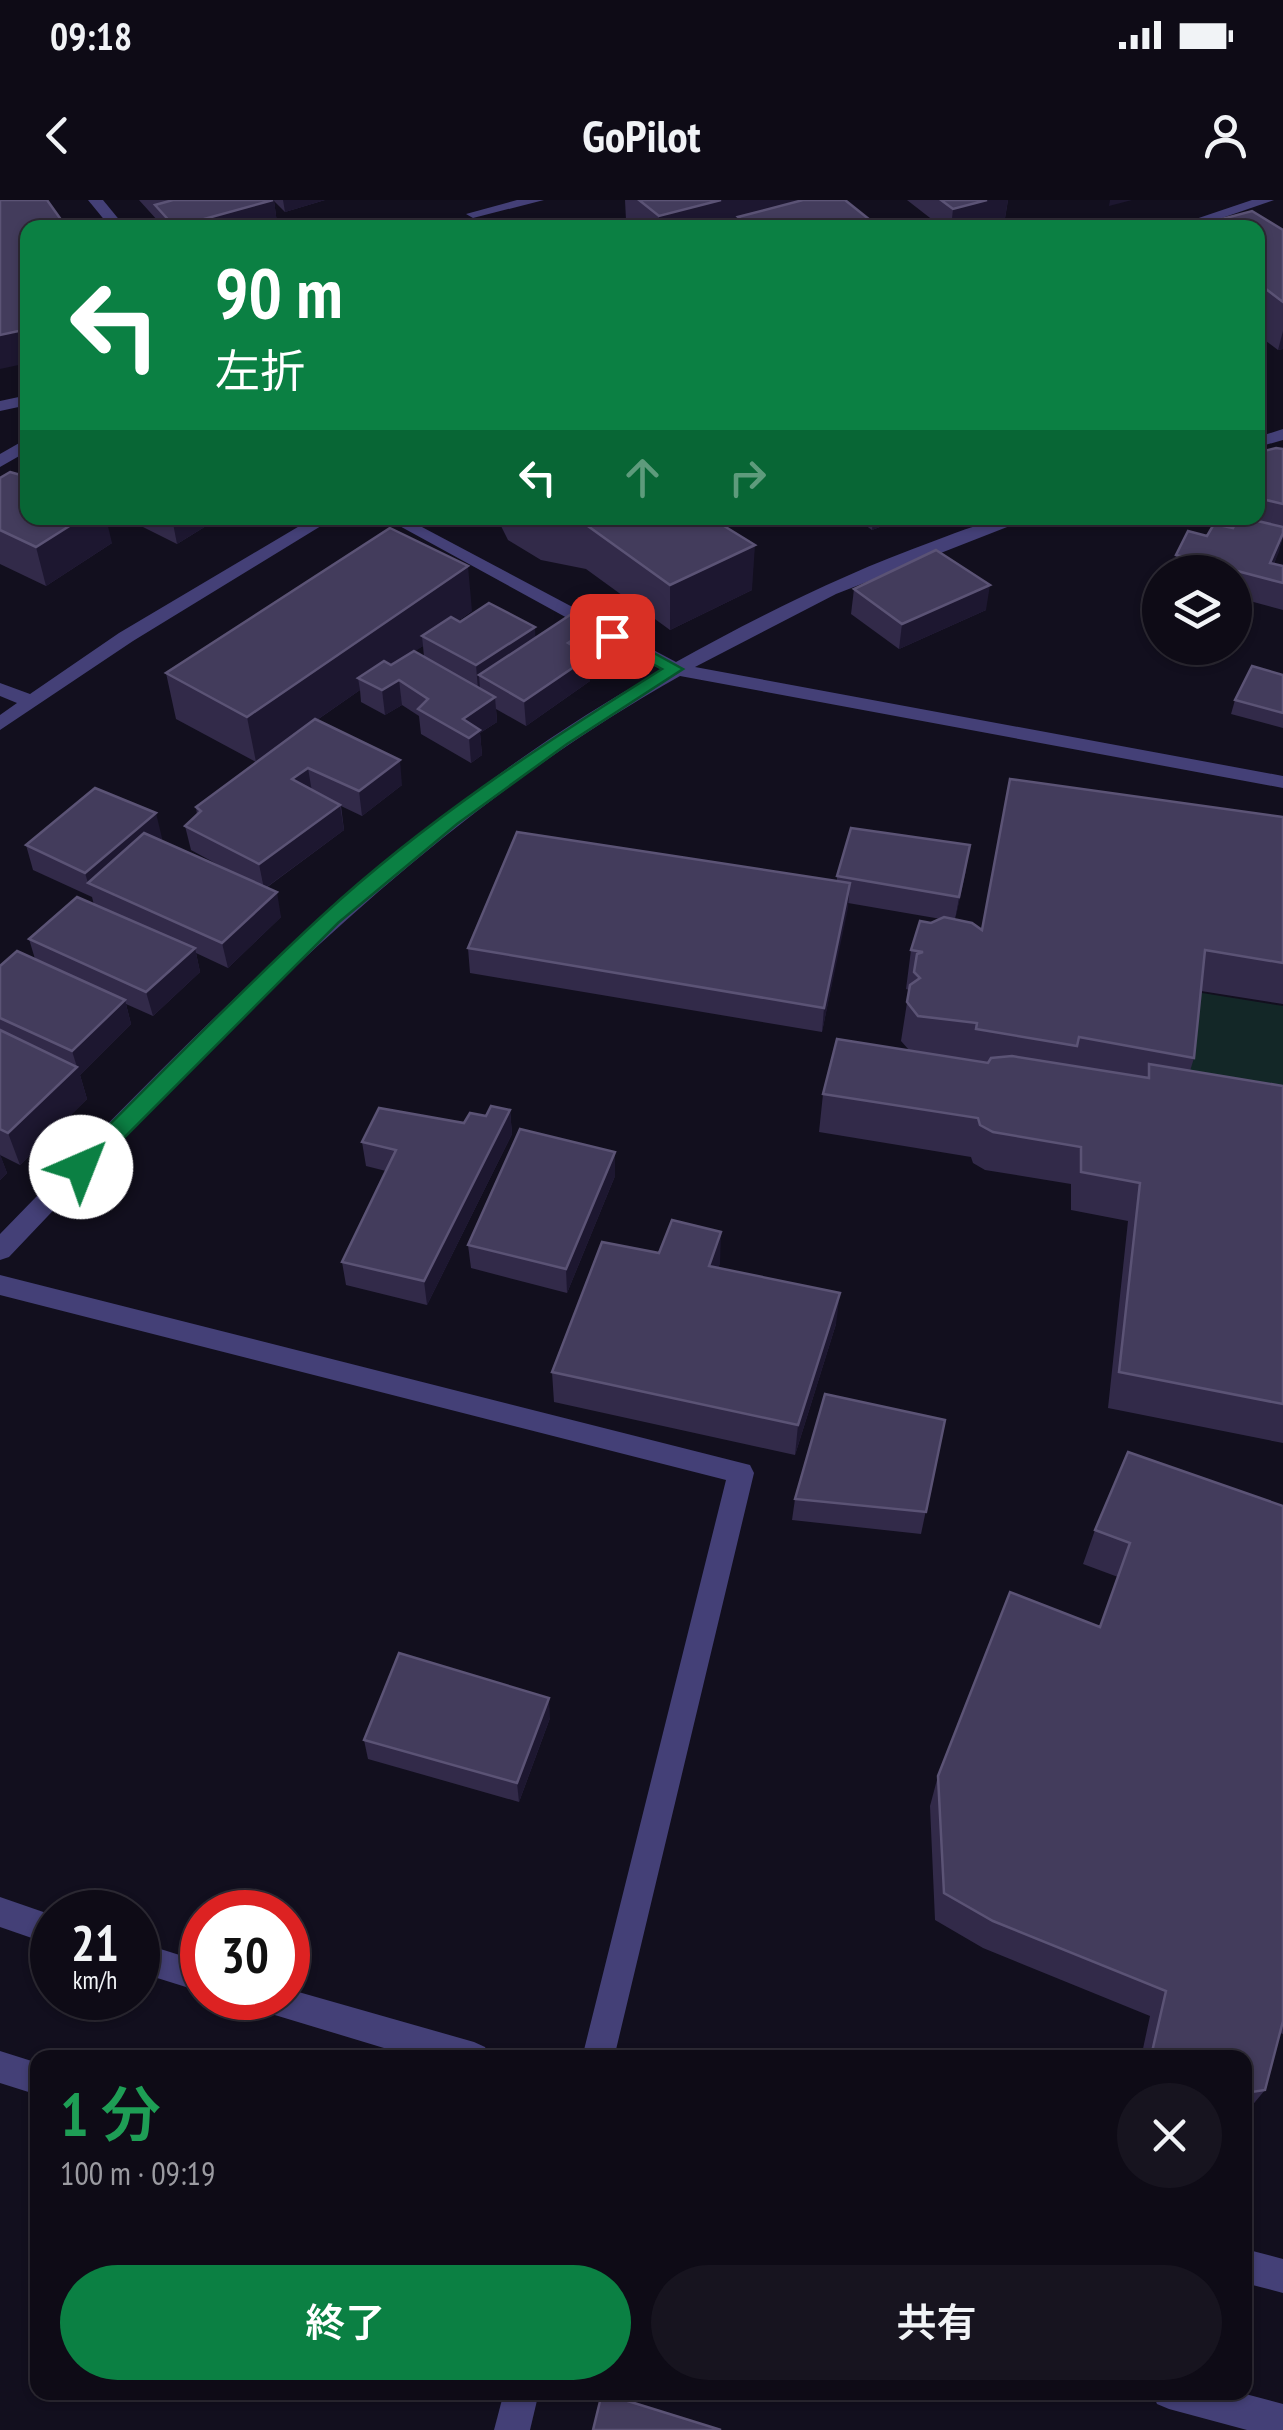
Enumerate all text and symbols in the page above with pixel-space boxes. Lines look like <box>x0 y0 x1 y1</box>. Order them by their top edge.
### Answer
text: 09:18 <box>50 11 132 60</box>
text: GoPilot <box>582 106 701 164</box>
icon: back <box>30 108 85 163</box>
icon: person <box>1198 108 1253 163</box>
text: 90 m <box>215 247 343 337</box>
icon: left <box>50 260 180 390</box>
text: 左折 <box>215 341 305 399</box>
icon: left <box>510 450 565 505</box>
icon: ahead <box>615 450 670 505</box>
icon: right <box>720 450 775 505</box>
map controls <box>1142 555 1252 665</box>
button: layers <box>1142 555 1252 665</box>
pin <box>570 594 655 679</box>
icon: arrive <box>585 609 640 664</box>
position arrow <box>29 1115 133 1219</box>
speed limit sign: 30 <box>180 1890 310 2020</box>
text: 21 <box>71 1910 119 1975</box>
text: km/h <box>73 1964 117 1996</box>
text: 1 分 <box>60 2075 161 2153</box>
button: close <box>1117 2083 1222 2188</box>
text: 100 m · 09:19 <box>60 2152 215 2194</box>
button: 終了 <box>60 2265 631 2380</box>
button: 共有 <box>651 2265 1222 2380</box>

